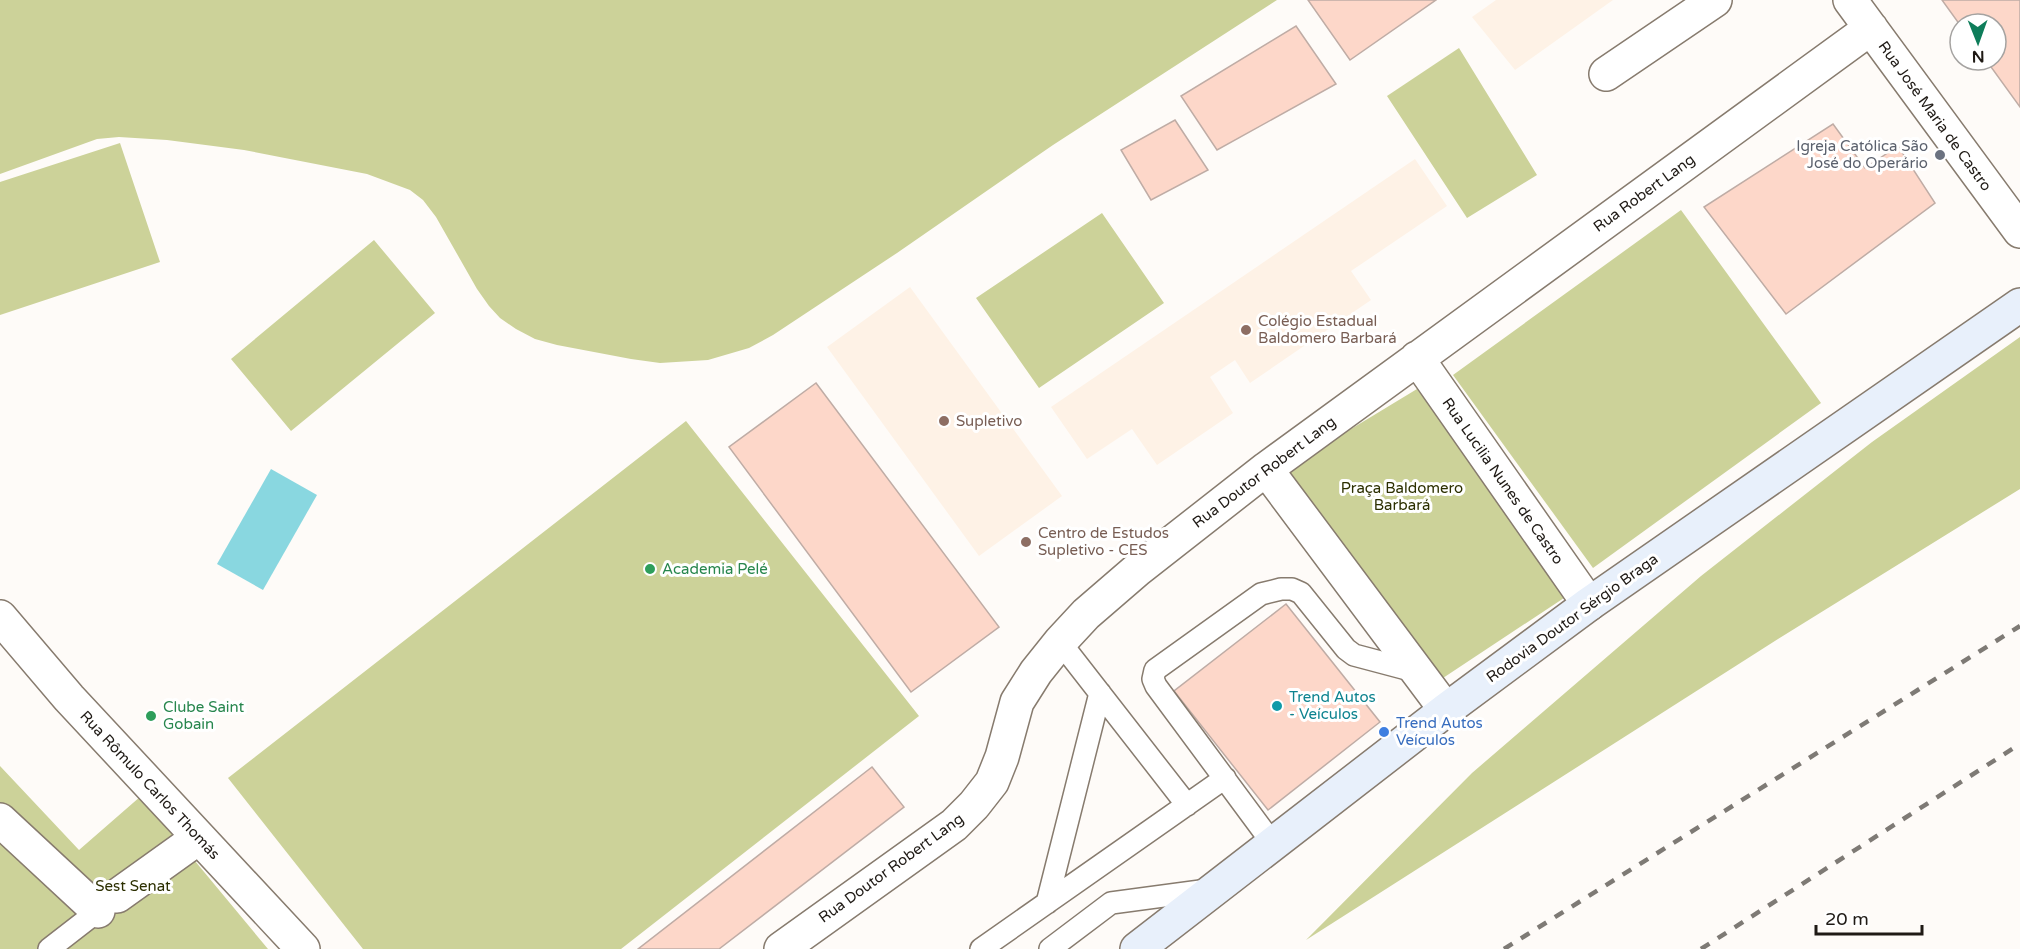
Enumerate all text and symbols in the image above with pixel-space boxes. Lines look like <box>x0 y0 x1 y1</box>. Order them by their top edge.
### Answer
north arrow <box>1948 12 2008 72</box>
street label: Rua José Maria de Castro <box>1875 38 1995 194</box>
text: N <box>1972 46 1985 66</box>
place label: Igreja Católica São José do Operário <box>1796 137 1928 172</box>
marker: Igreja Católica São José do Operário <box>1933 148 1947 162</box>
street label: Rua Robert Lang <box>1590 150 1698 236</box>
place label: Colégio Estadual Baldomero Barbará <box>1258 312 1397 347</box>
marker: Colégio Estadual Baldomero Barbará <box>1239 323 1253 337</box>
street label: Rua Lucilia Nunes de Castro <box>1438 394 1568 568</box>
place label: Supletivo <box>956 412 1022 430</box>
street label: Rua Doutor Robert Lang <box>1189 412 1339 532</box>
marker: Supletivo <box>937 414 951 428</box>
park label: Praça Baldomero Barbará <box>1341 479 1463 514</box>
place label: Centro de Estudos Supletivo - CES <box>1038 524 1169 559</box>
marker: Centro de Estudos Supletivo - CES <box>1019 535 1033 549</box>
street label: Rodovia Doutor Sérgio Braga <box>1483 550 1661 686</box>
place label: Academia Pelé <box>662 560 768 578</box>
marker: Academia Pelé <box>643 562 657 576</box>
place label: Trend Autos - Veículos <box>1289 688 1376 723</box>
place label: Clube Saint Gobain <box>163 698 245 733</box>
marker: Trend Autos - Veículos <box>1270 699 1284 713</box>
street label: Rua Rômulo Carlos Thomás <box>76 707 224 863</box>
marker: Clube Saint Gobain <box>144 709 158 723</box>
place label: Trend Autos Veículos <box>1396 714 1483 749</box>
marker: Trend Autos Veículos <box>1377 725 1391 739</box>
street label: Rua Doutor Robert Lang <box>815 809 967 927</box>
park label: Sest Senat <box>95 877 171 895</box>
scale bar <box>1816 898 1922 936</box>
text: 20 m <box>1825 908 1869 930</box>

